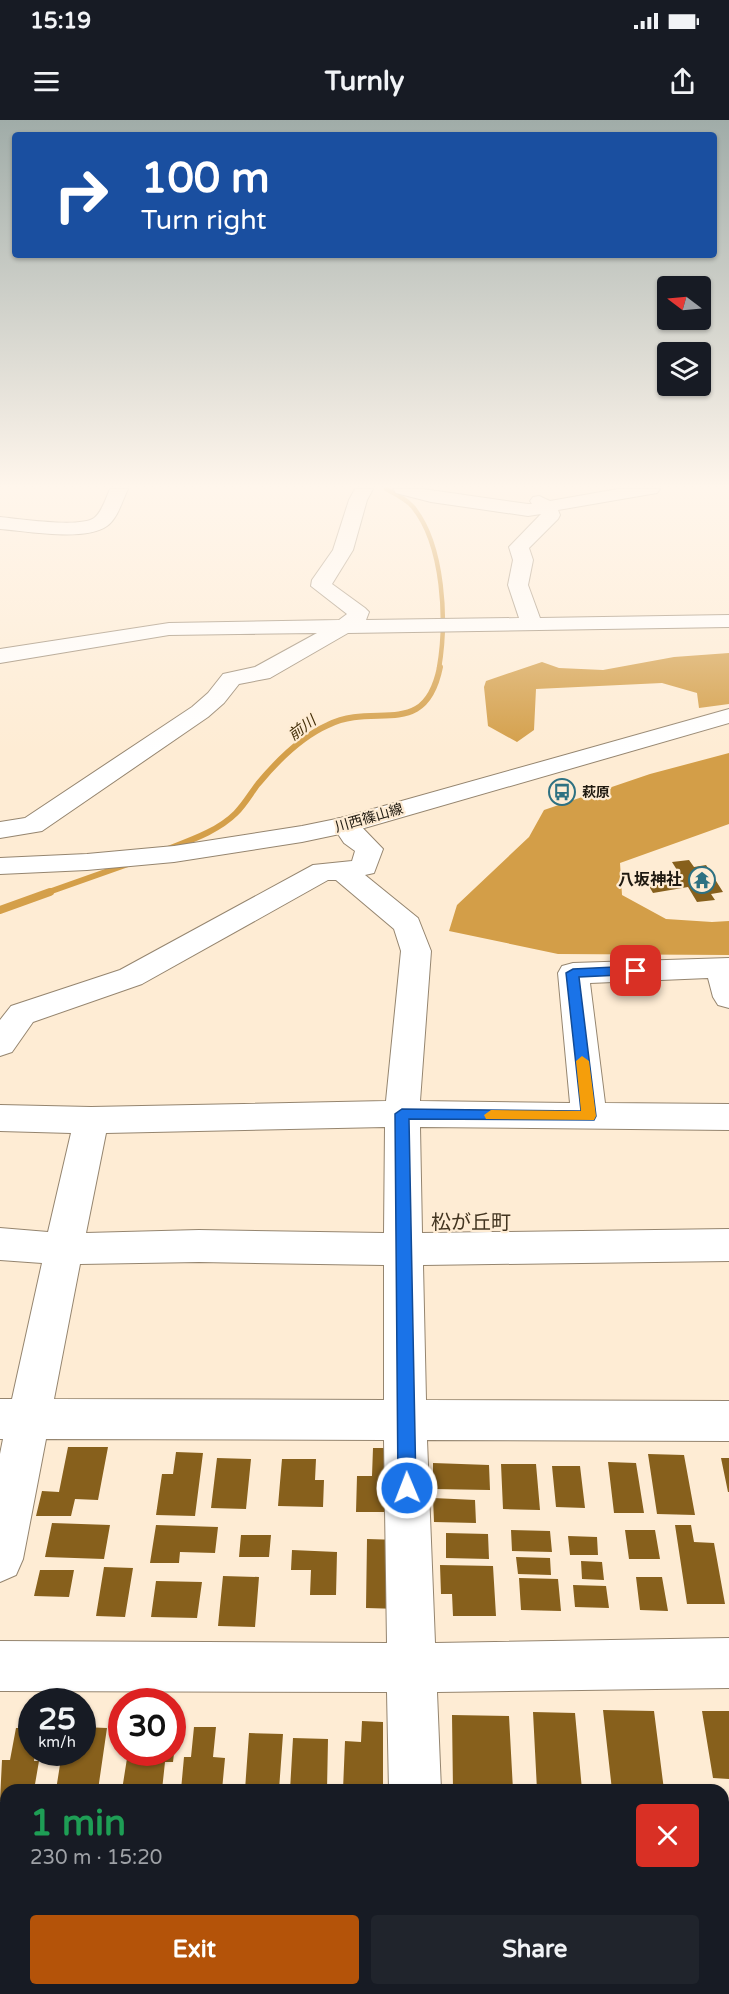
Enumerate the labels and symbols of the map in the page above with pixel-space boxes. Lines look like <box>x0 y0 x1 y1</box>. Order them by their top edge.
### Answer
north arrow <box>657 276 711 330</box>
water label: 前川 <box>285 711 321 744</box>
bus stop icon: 萩原 <box>547 777 577 807</box>
place label: 萩原 <box>582 784 610 801</box>
street label: 川西篠山線 <box>333 800 405 836</box>
temple icon: 八坂神社 <box>687 865 717 895</box>
place label: 八坂神社 <box>618 870 682 890</box>
pin <box>610 945 661 996</box>
district label: 松が丘町 <box>431 1211 511 1235</box>
position arrow <box>375 1456 439 1520</box>
speed limit sign: 30 <box>108 1688 186 1766</box>

